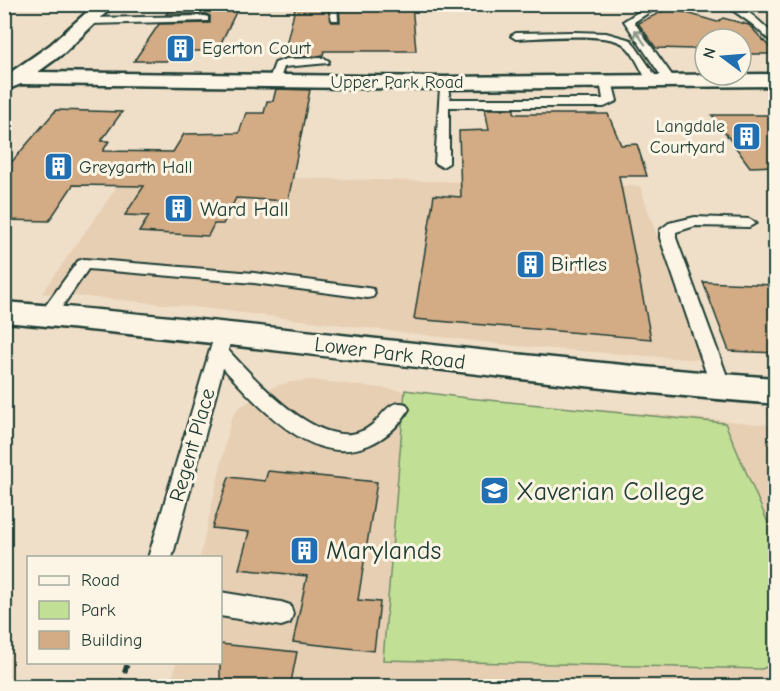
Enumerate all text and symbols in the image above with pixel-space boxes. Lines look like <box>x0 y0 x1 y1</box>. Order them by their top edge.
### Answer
north arrow <box>693 27 753 87</box>
one-way arrow <box>634 30 646 46</box>
building icon: Egerton Court <box>165 32 197 64</box>
place label: Egerton Court <box>202 38 312 59</box>
text: N <box>699 46 720 61</box>
street label: Upper Park Road <box>330 72 464 93</box>
place label: Langdale Courtyard <box>650 116 725 158</box>
building icon: Langdale Courtyard <box>730 120 762 152</box>
building icon: Greygarth Hall <box>42 151 74 183</box>
place label: Greygarth Hall <box>79 157 192 178</box>
building icon: Ward Hall <box>163 193 195 225</box>
place label: Ward Hall <box>200 197 289 221</box>
building icon: Birtles <box>514 248 546 280</box>
place label: Birtles <box>551 252 607 276</box>
street label: Lower Park Road <box>313 332 467 374</box>
street label: Regent Place <box>164 385 220 505</box>
school or university icon: Xaverian College <box>479 475 511 507</box>
place label: Xaverian College <box>516 477 704 507</box>
building icon: Marylands <box>289 534 321 566</box>
place label: Marylands <box>326 536 441 566</box>
legend <box>27 556 222 664</box>
text: Road <box>81 570 120 591</box>
text: Park <box>81 600 116 621</box>
text: Building <box>81 630 143 651</box>

